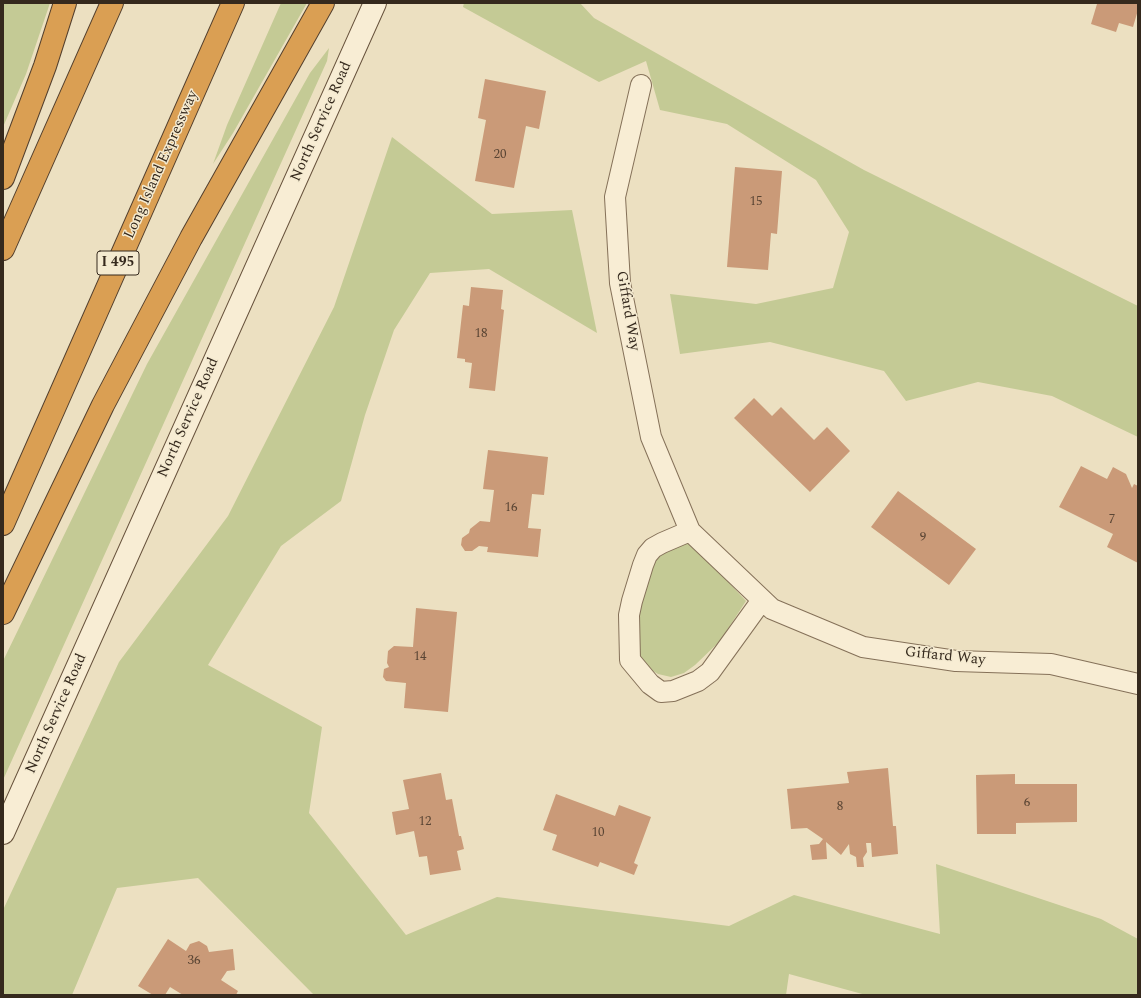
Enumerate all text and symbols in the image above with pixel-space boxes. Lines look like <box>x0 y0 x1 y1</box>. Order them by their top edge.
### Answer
street label: North Service Road <box>288 59 356 185</box>
street label: Long Island Expressway <box>121 88 203 242</box>
house number: 20 <box>494 147 506 163</box>
house number: 15 <box>750 194 762 210</box>
road number: I 495 <box>97 251 139 275</box>
street label: Giffard Way <box>611 270 643 352</box>
house number: 18 <box>475 326 487 342</box>
street label: North Service Road <box>155 355 223 481</box>
house number: 16 <box>505 500 517 516</box>
house number: 7 <box>1109 512 1115 528</box>
house number: 9 <box>920 530 926 546</box>
street label: Giffard Way <box>904 644 986 670</box>
house number: 14 <box>414 649 426 665</box>
street label: North Service Road <box>23 651 91 777</box>
house number: 6 <box>1024 795 1030 811</box>
house number: 8 <box>837 799 843 815</box>
house number: 12 <box>419 814 431 830</box>
house number: 10 <box>592 825 604 841</box>
house number: 36 <box>188 953 200 969</box>

